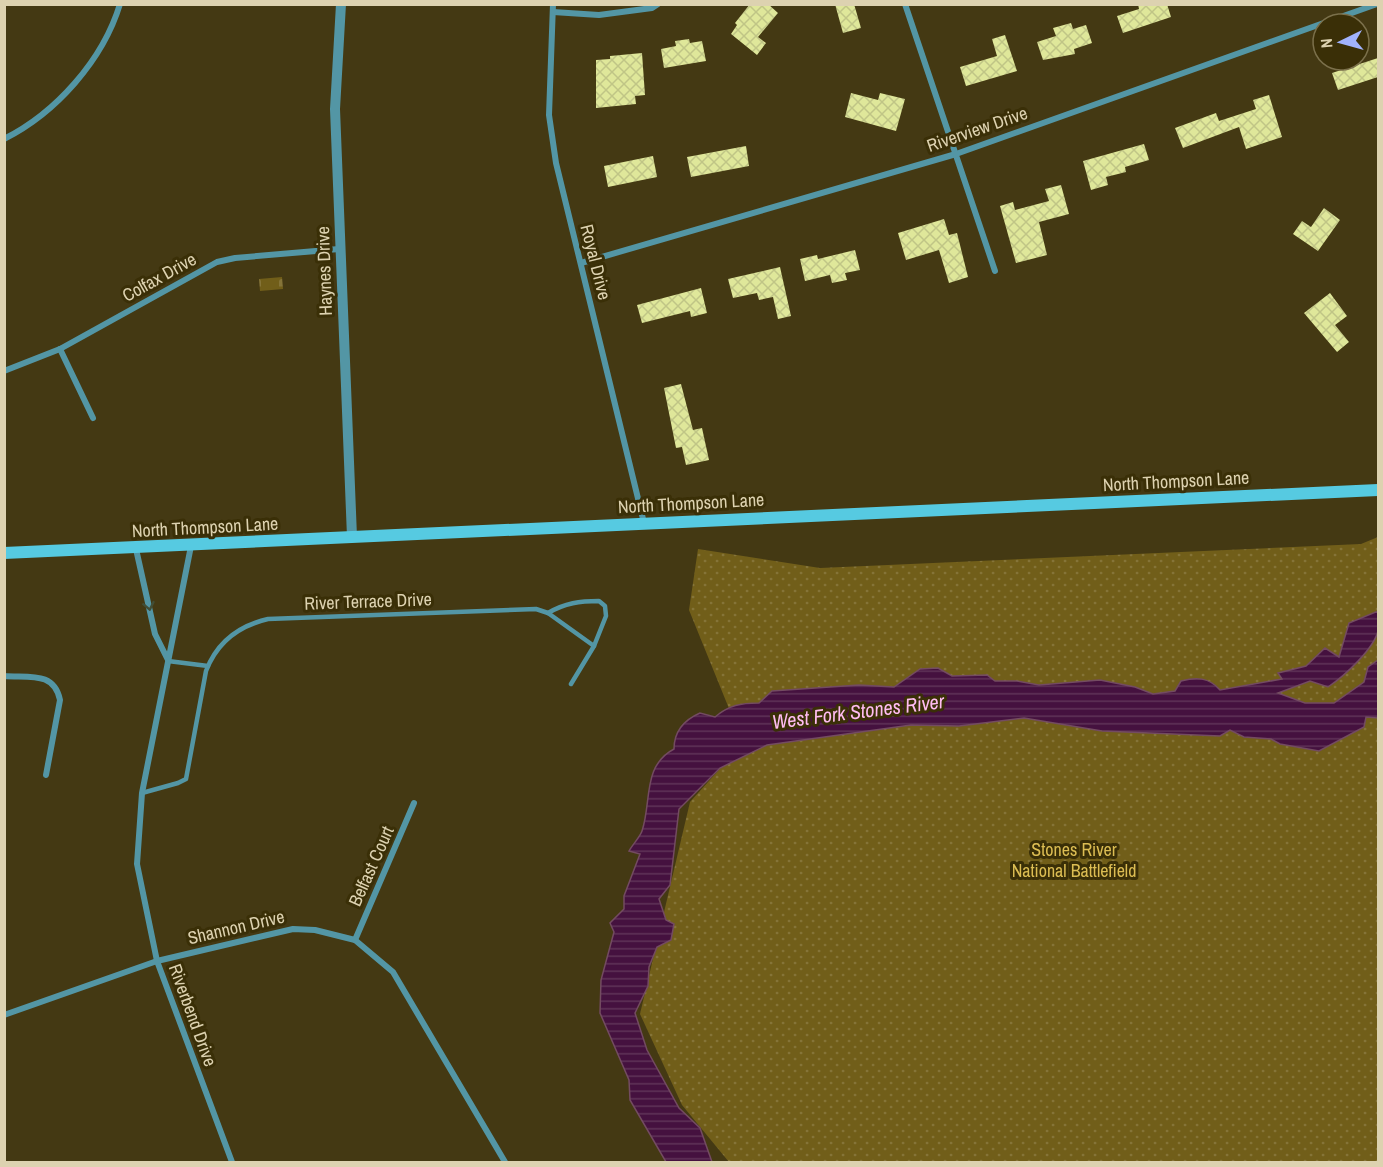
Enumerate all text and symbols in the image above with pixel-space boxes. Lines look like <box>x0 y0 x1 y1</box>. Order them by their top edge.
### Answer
north arrow <box>1311 12 1371 72</box>
text: N <box>1315 38 1337 49</box>
street label: Riverview Drive <box>923 100 1031 158</box>
street label: Royal Drive <box>575 222 617 302</box>
street label: Haynes Drive <box>310 226 338 316</box>
street label: Colfax Drive <box>117 246 201 308</box>
street label: North Thompson Lane <box>1102 465 1250 497</box>
street label: North Thompson Lane <box>617 487 765 519</box>
street label: North Thompson Lane <box>131 511 279 543</box>
street label: River Terrace Drive <box>304 586 432 616</box>
one-way arrow <box>142 600 155 610</box>
water label: West Fork Stones River <box>770 687 946 735</box>
street label: Belfast Court <box>342 822 400 910</box>
park label: Stones River National Battlefield <box>1012 837 1136 883</box>
street label: Shannon Drive <box>185 904 287 950</box>
street label: Riverbend Drive <box>163 960 223 1070</box>

